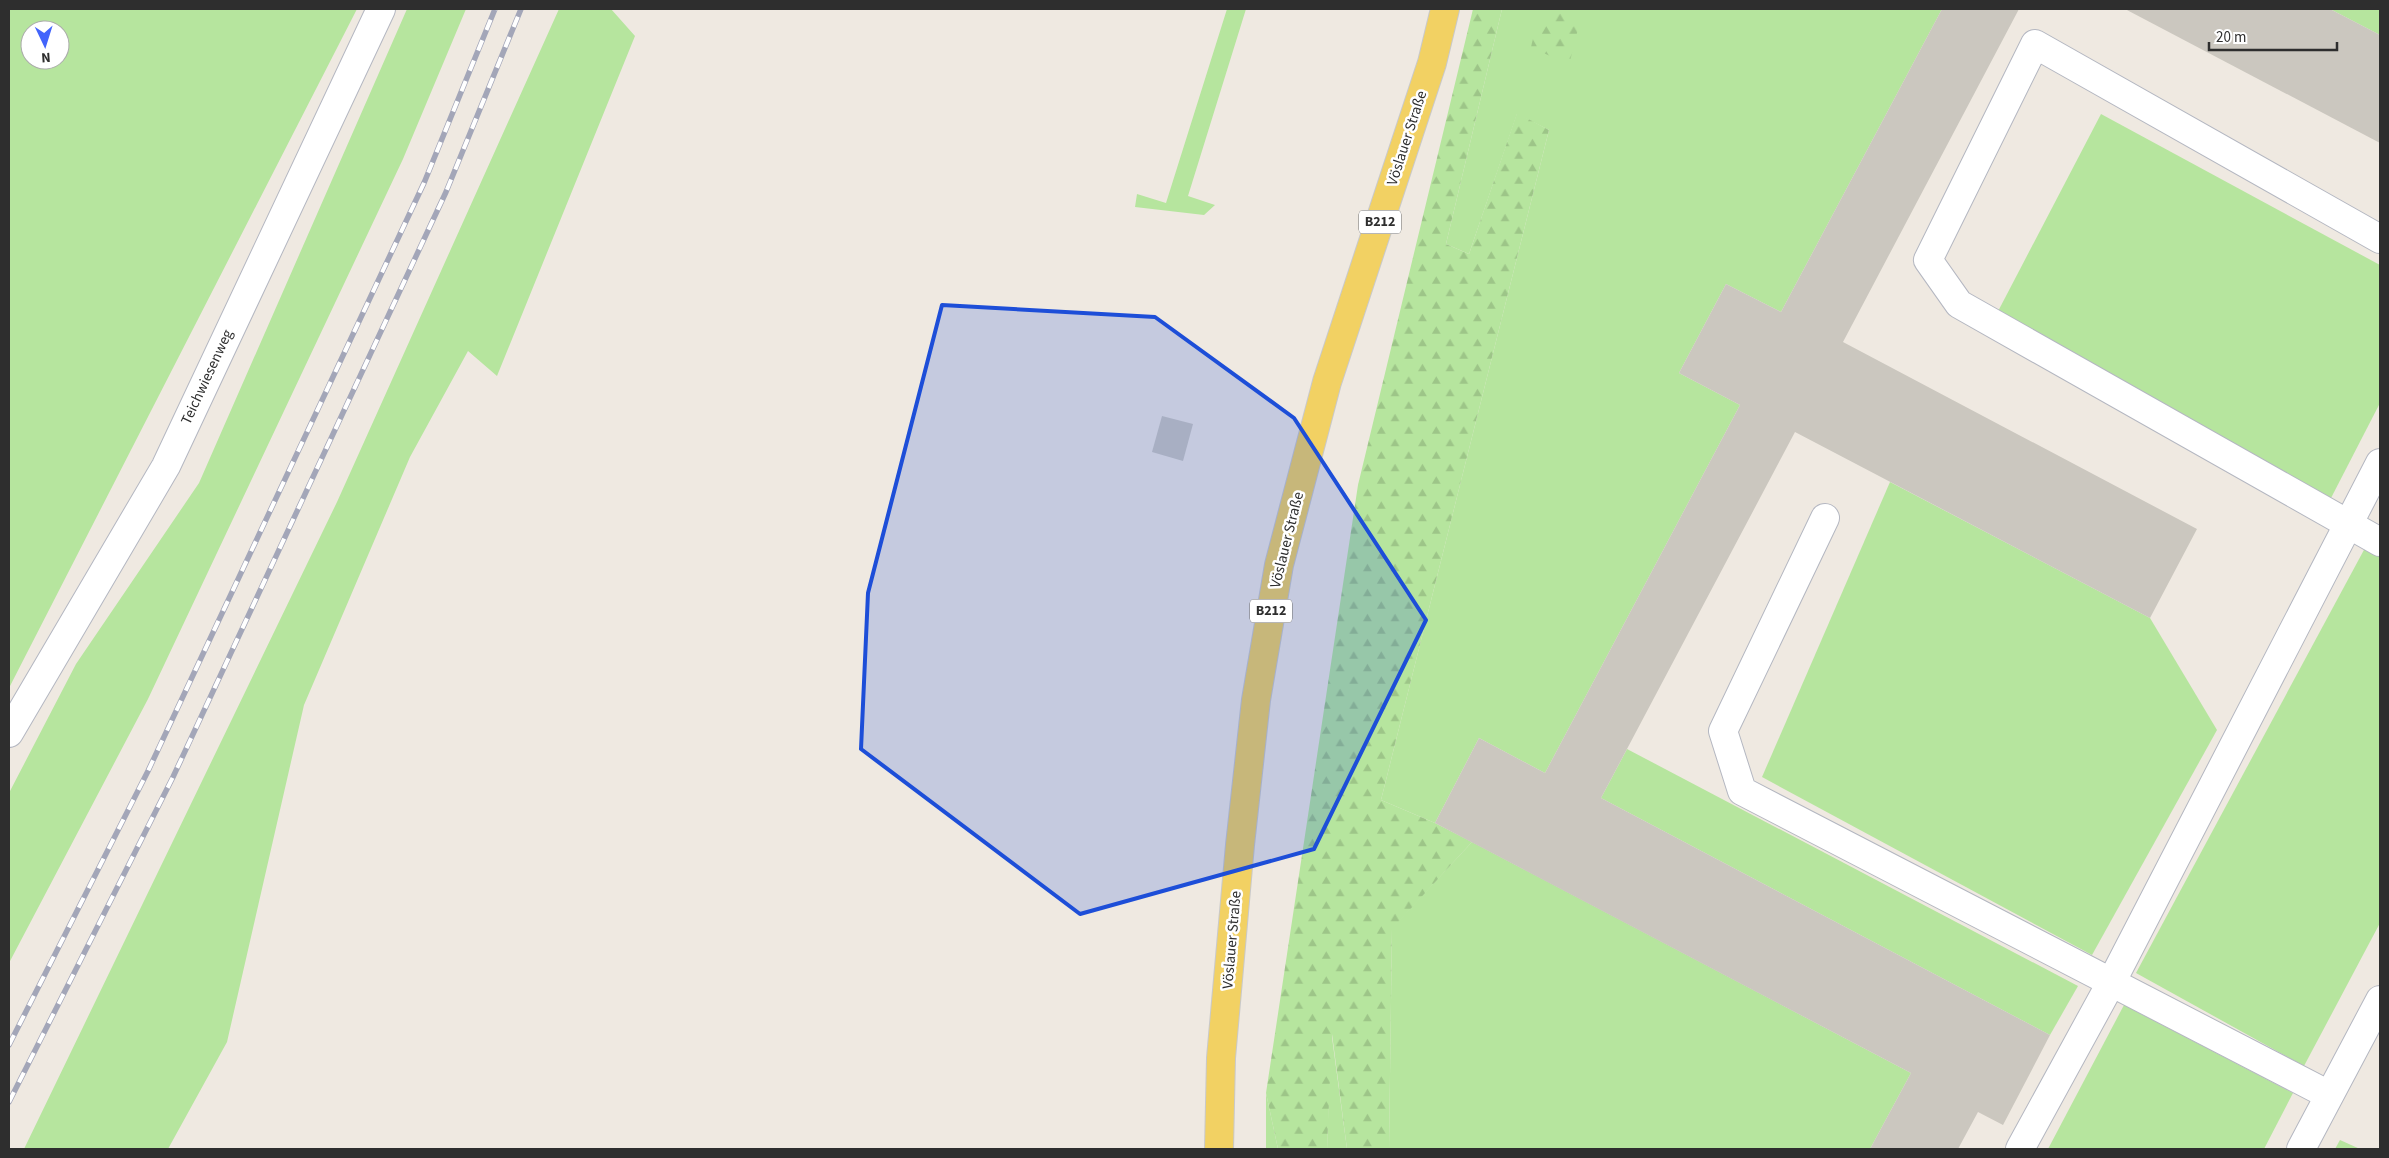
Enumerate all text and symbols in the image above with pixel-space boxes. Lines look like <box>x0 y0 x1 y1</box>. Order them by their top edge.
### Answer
north arrow <box>20 20 70 70</box>
scale bar <box>2209 20 2336 52</box>
text: 20 m <box>2216 27 2246 48</box>
text: N <box>40 47 51 67</box>
street label: Vöslauer Straße <box>1382 88 1432 188</box>
road number: B212 <box>1359 210 1401 233</box>
street label: Teichwiesenweg <box>176 326 238 428</box>
street label: Vöslauer Straße <box>1265 490 1309 590</box>
road number: B212 <box>1250 600 1292 622</box>
street label: Vöslauer Straße <box>1217 890 1247 990</box>

